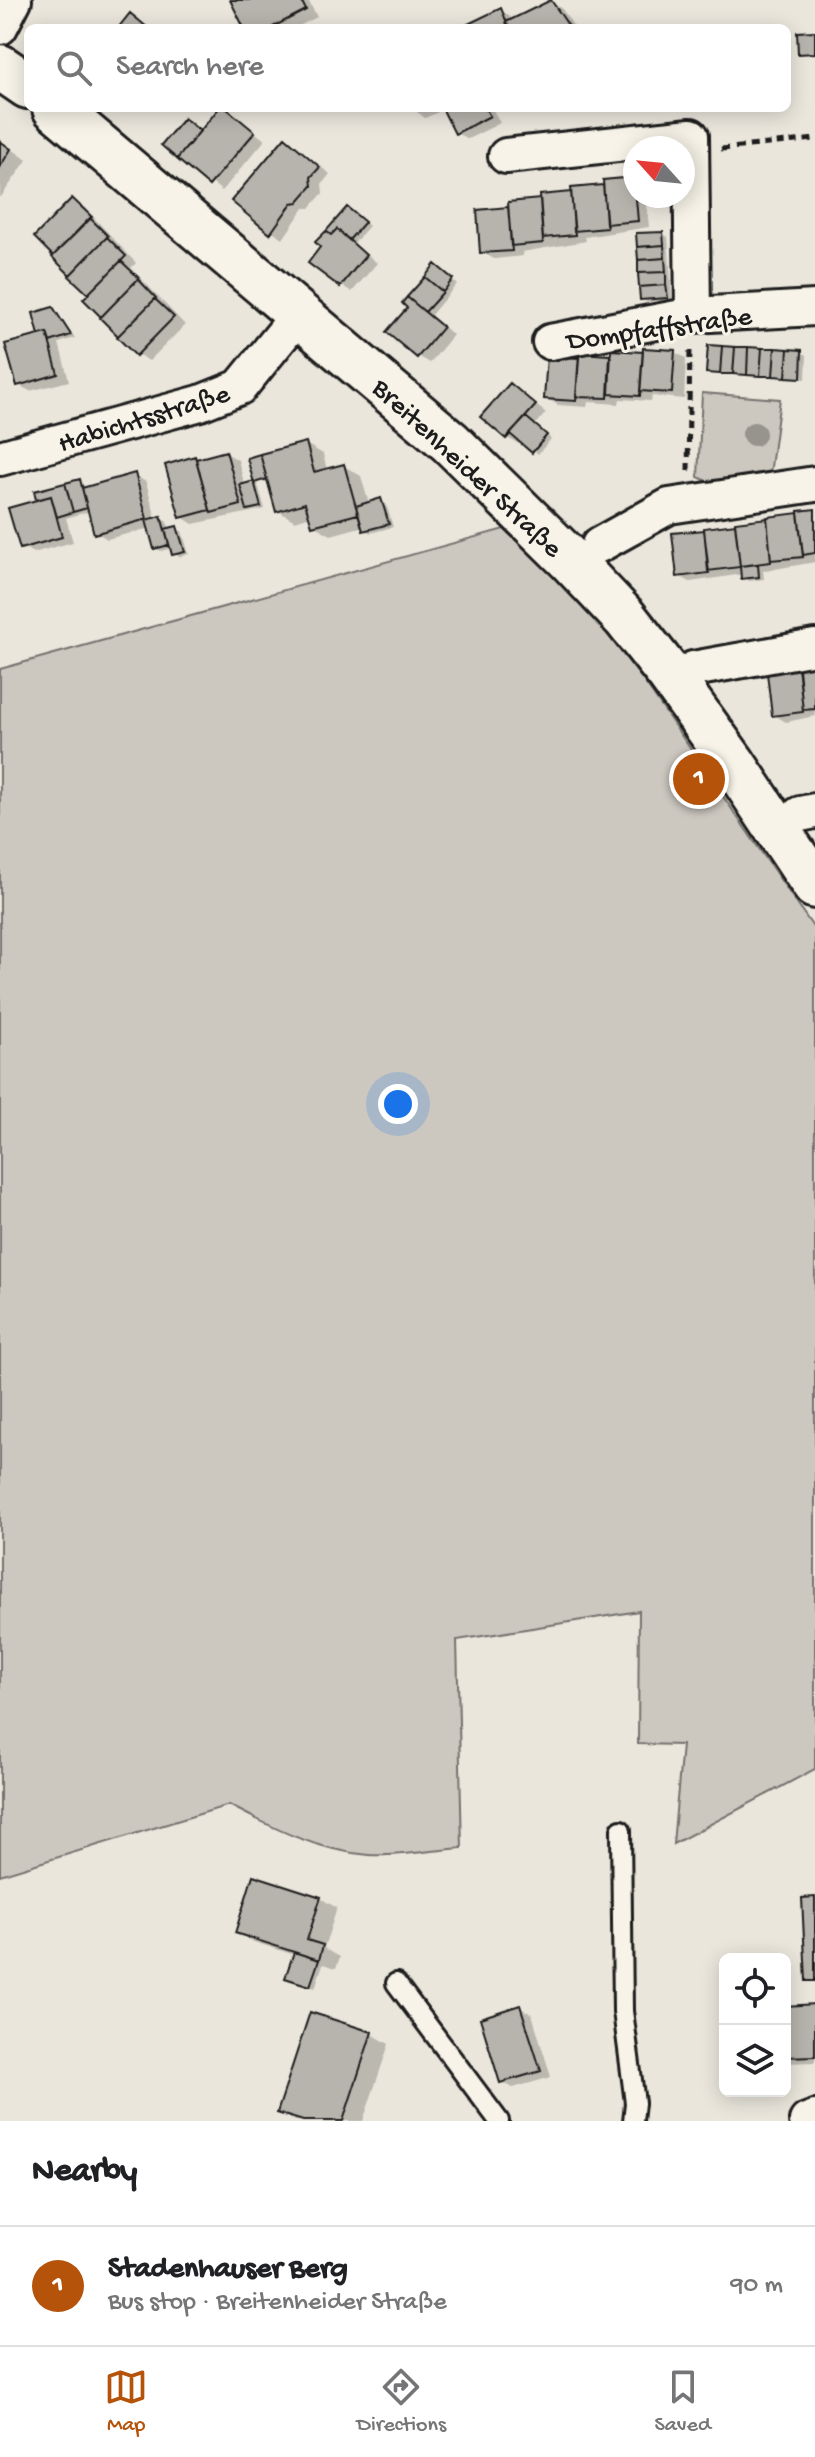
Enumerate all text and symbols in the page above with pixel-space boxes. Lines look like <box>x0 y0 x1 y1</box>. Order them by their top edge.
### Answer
search box <box>24 24 791 112</box>
icon: search <box>52 46 96 90</box>
text: Search here <box>116 51 264 86</box>
north arrow <box>623 136 695 208</box>
street label: Dompfaffstraße <box>563 301 755 360</box>
street label: Breitenheider Straße <box>363 372 568 566</box>
street label: Habichtsstraße <box>55 378 234 462</box>
pin: 1 <box>673 749 725 809</box>
your location <box>378 1084 418 1124</box>
map controls <box>719 1953 791 2097</box>
button: locate <box>719 1953 791 2025</box>
button: layers <box>719 2025 791 2097</box>
text: Nearby <box>32 2153 137 2193</box>
text: Stadenhauser Berg <box>108 2253 348 2288</box>
text: 1 <box>53 2271 63 2302</box>
text: 90 m <box>731 2271 783 2302</box>
text: Bus stop · Breitenheider Straße <box>108 2288 447 2319</box>
tab: Map <box>104 2365 148 2439</box>
tab: Directions <box>357 2365 446 2439</box>
tab: Saved <box>654 2365 711 2439</box>

